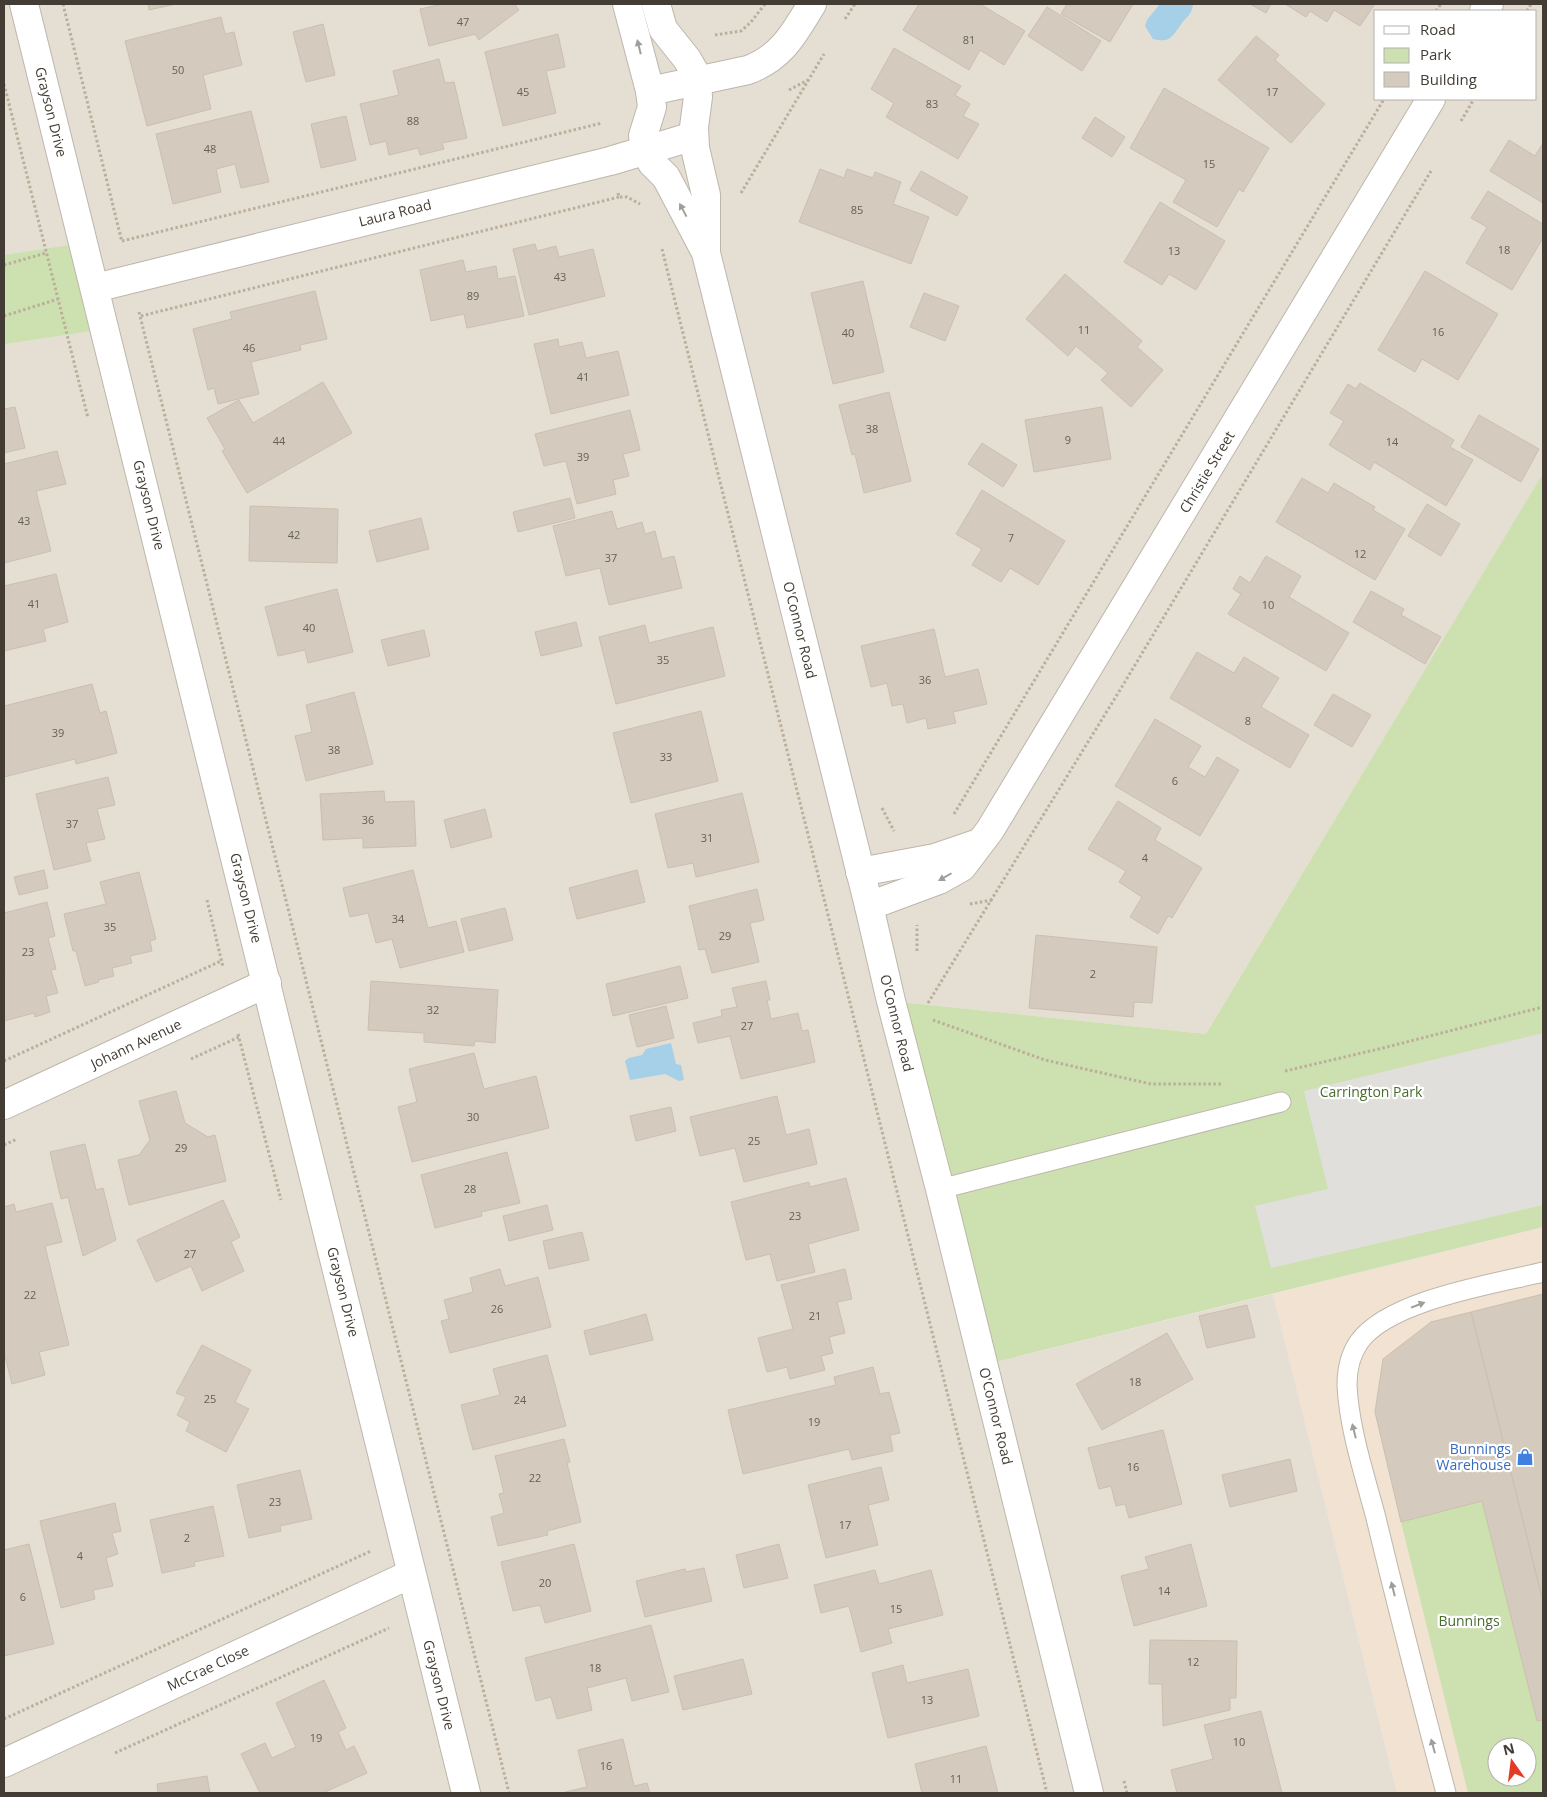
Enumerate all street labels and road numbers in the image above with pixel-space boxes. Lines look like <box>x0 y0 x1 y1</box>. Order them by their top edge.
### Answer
street label: Grayson Drive <box>31 65 72 159</box>
street label: Laura Road <box>357 194 433 231</box>
street label: Christie Street <box>1175 427 1239 516</box>
street label: Grayson Drive <box>129 458 170 552</box>
street label: O'Connor Road <box>779 579 822 680</box>
street label: Grayson Drive <box>226 851 267 945</box>
street label: O'Connor Road <box>876 972 919 1073</box>
street label: Johann Avenue <box>86 1014 184 1074</box>
street label: Grayson Drive <box>323 1245 364 1339</box>
street label: O'Connor Road <box>975 1365 1018 1466</box>
street label: Grayson Drive <box>419 1638 460 1732</box>
street label: McCrae Close <box>164 1640 252 1695</box>

